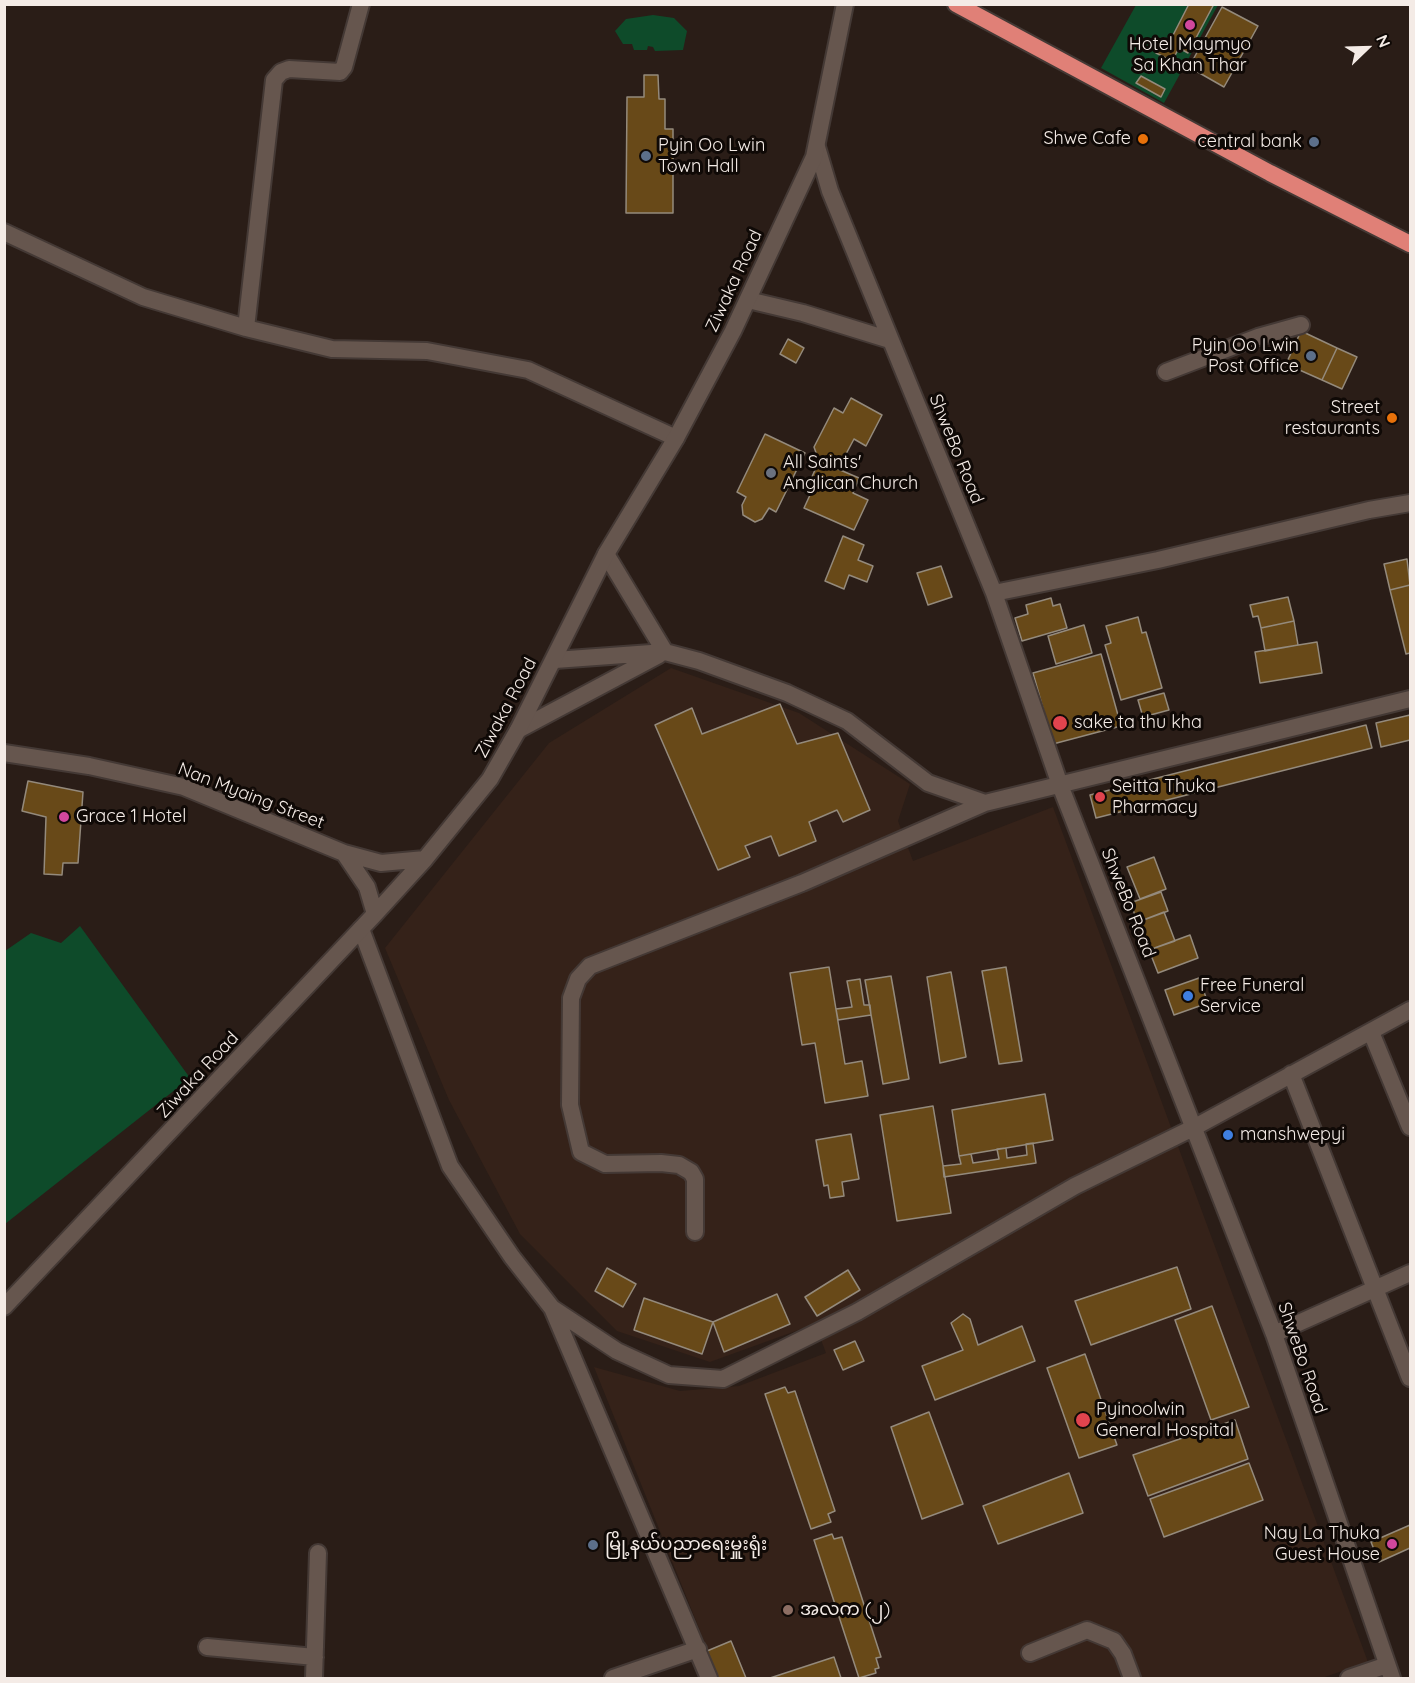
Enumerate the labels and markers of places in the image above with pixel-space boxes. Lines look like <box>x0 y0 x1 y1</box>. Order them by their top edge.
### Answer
marker: Hotel Maymyo Sa Khan Thar <box>1183 18 1197 32</box>
place label: Hotel Maymyo Sa Khan Thar <box>1129 34 1251 76</box>
place label: Shwe Cafe <box>1043 128 1131 150</box>
place label: central bank <box>1197 131 1302 153</box>
marker: Shwe Cafe <box>1136 132 1150 146</box>
place label: Pyin Oo Lwin Town Hall <box>658 135 765 178</box>
marker: central bank <box>1307 135 1321 149</box>
marker: Pyin Oo Lwin Town Hall <box>639 149 653 163</box>
place label: Pyin Oo Lwin Post Office <box>1192 335 1299 378</box>
marker: Pyin Oo Lwin Post Office <box>1304 349 1318 363</box>
place label: Street restaurants <box>1285 397 1380 440</box>
marker: Street restaurants <box>1385 411 1399 425</box>
place label: All Saints' Anglican Church <box>783 452 918 494</box>
marker: All Saints' Anglican Church <box>764 466 778 480</box>
place label: sake ta thu kha <box>1074 712 1202 734</box>
marker: sake ta thu kha <box>1051 714 1069 732</box>
place label: Seitta Thuka Pharmacy <box>1112 776 1216 818</box>
marker: Seitta Thuka Pharmacy <box>1093 790 1107 804</box>
place label: Grace 1 Hotel <box>76 806 186 828</box>
marker: Grace 1 Hotel <box>57 810 71 824</box>
place label: Free Funeral Service <box>1200 975 1304 1018</box>
marker: Free Funeral Service <box>1181 989 1195 1003</box>
place label: manshwepyi <box>1240 1124 1345 1146</box>
marker: manshwepyi <box>1221 1128 1235 1142</box>
place label: Pyinoolwin General Hospital <box>1096 1399 1234 1442</box>
marker: Pyinoolwin General Hospital <box>1074 1411 1092 1429</box>
place label: Nay La Thuka Guest House <box>1264 1523 1380 1565</box>
place label: မြို့နယ်ပညာရေးမှူးရုံး <box>605 1534 767 1556</box>
marker: Nay La Thuka Guest House <box>1385 1537 1399 1551</box>
marker: မြို့နယ်ပညာရေးမှူးရုံး <box>586 1538 600 1552</box>
place label: အလက (၂) <box>800 1599 890 1621</box>
marker: အလက (၂) <box>781 1603 795 1617</box>

